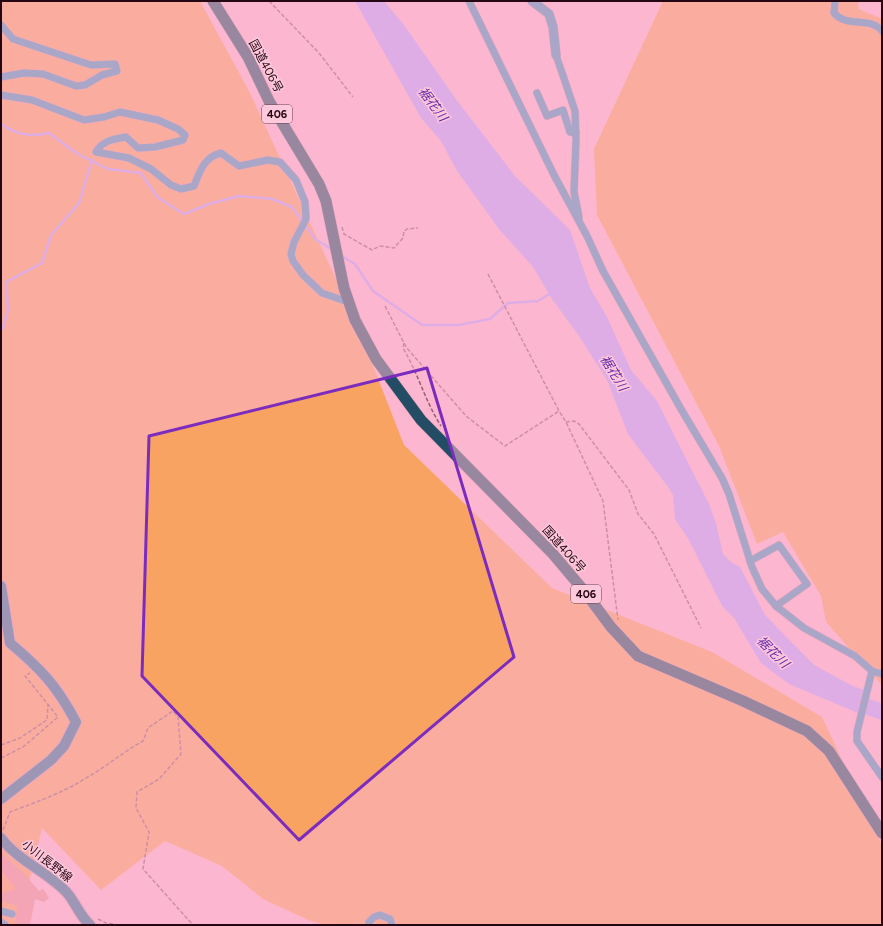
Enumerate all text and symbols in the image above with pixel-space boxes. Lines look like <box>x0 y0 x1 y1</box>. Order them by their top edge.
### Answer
street label: 国道406号 <box>246 37 286 95</box>
water label: 裾花川 <box>415 84 452 126</box>
road number: 406 <box>262 105 292 123</box>
water label: 裾花川 <box>597 352 632 395</box>
street label: 国道406号 <box>539 523 589 575</box>
road number: 406 <box>571 585 601 603</box>
water label: 裾花川 <box>754 633 794 673</box>
street label: 小川長野線 <box>19 837 75 885</box>

